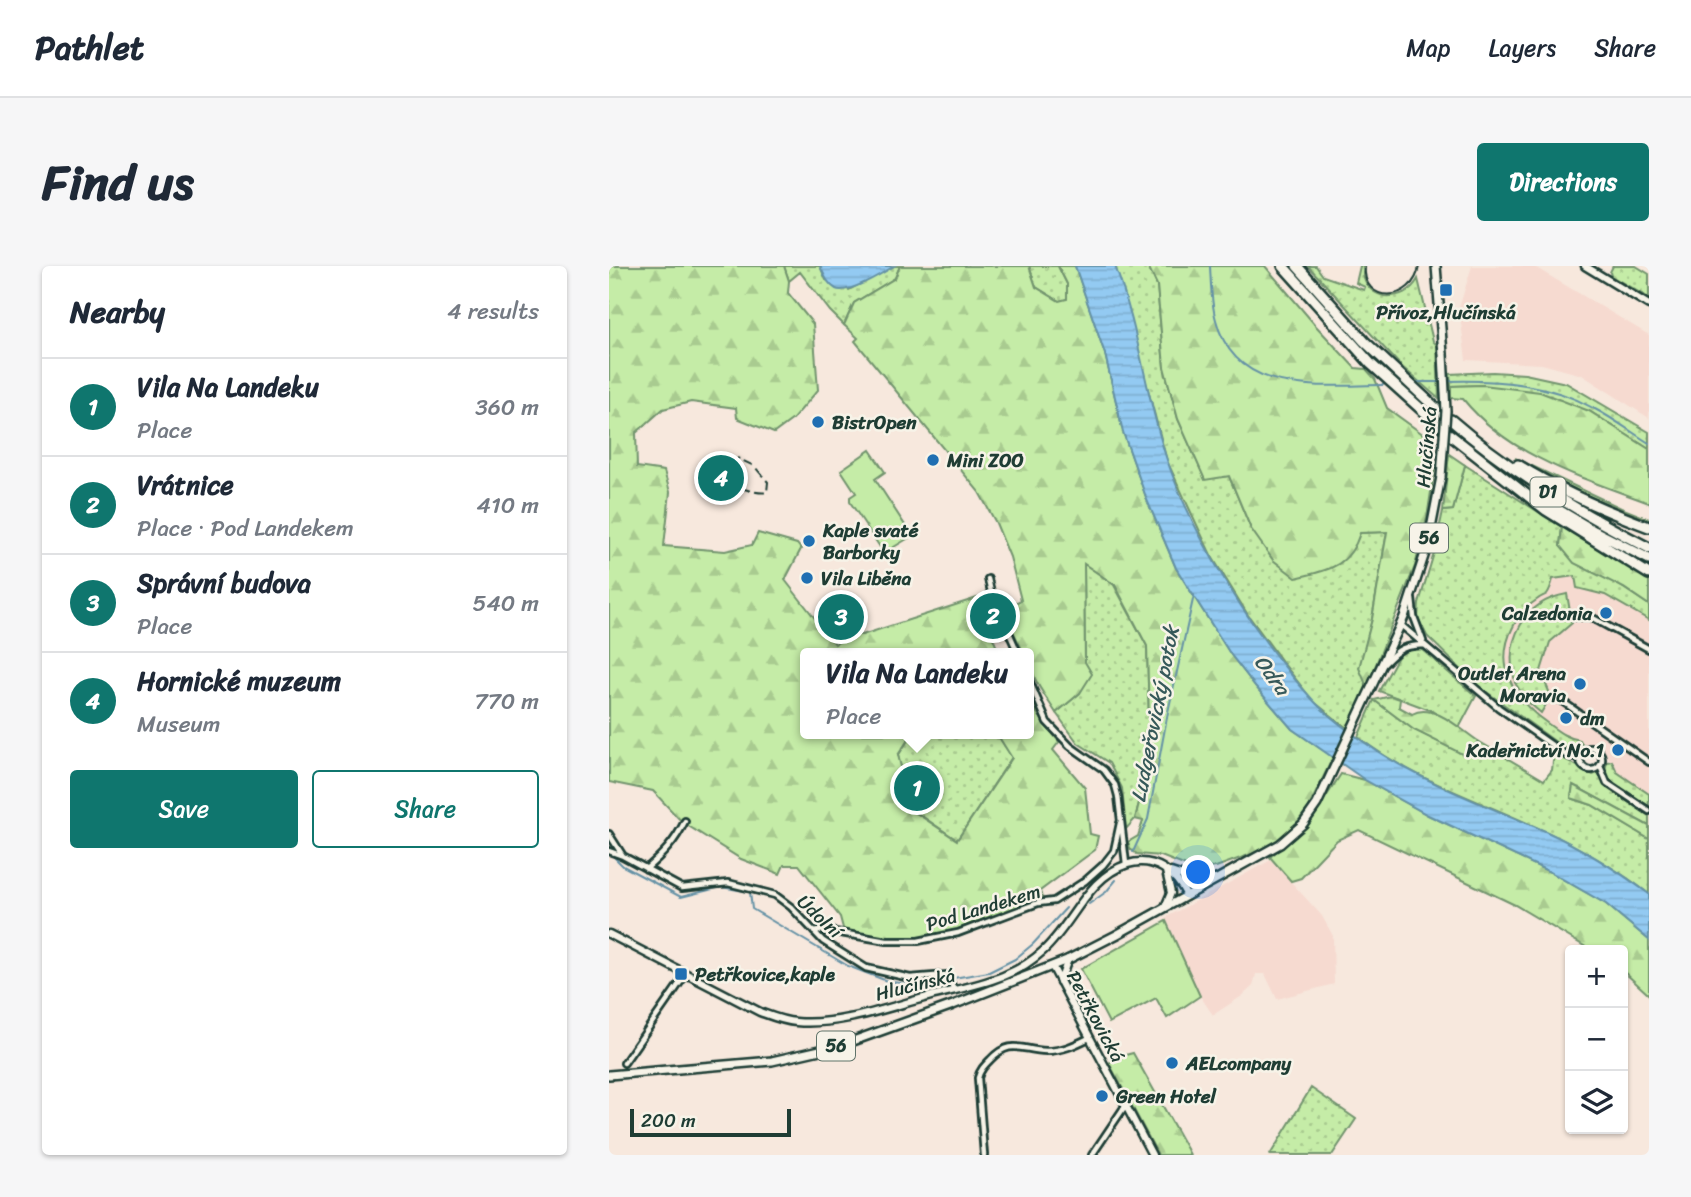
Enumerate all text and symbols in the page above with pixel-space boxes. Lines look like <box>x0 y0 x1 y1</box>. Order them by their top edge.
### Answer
text: Pathlet <box>35 19 144 77</box>
text: Map <box>1406 27 1451 69</box>
text: Layers <box>1489 27 1556 69</box>
text: Share <box>1594 27 1656 69</box>
text: Find us <box>42 139 194 226</box>
button: Directions <box>1477 143 1649 221</box>
marker: Přívoz,Hlučínská <box>1438 282 1454 298</box>
text: Nearby <box>70 285 165 339</box>
text: 4 results <box>447 291 539 332</box>
place label: Přívoz,Hlučínská <box>1376 296 1516 329</box>
text: Vila Na Landeku <box>137 364 319 410</box>
text: 1 <box>88 387 98 428</box>
text: 360 m <box>475 387 539 428</box>
street label: Hlučínská <box>1407 405 1447 489</box>
place label: BistrOpen <box>832 406 917 439</box>
text: Place <box>137 410 192 451</box>
marker: BistrOpen <box>810 414 826 430</box>
place label: Mini ZOO <box>946 444 1024 477</box>
pin: 4 <box>698 452 744 504</box>
marker: Mini ZOO <box>925 452 941 468</box>
text: Vrátnice <box>137 462 234 508</box>
road number: D1 <box>1531 477 1565 506</box>
text: 2 <box>86 485 100 526</box>
text: 410 m <box>477 485 539 526</box>
text: Place · Pod Landekem <box>137 508 354 549</box>
place label: Kaple svaté Barborky <box>822 514 919 569</box>
road number: 56 <box>1410 524 1448 552</box>
marker: Kaple svaté Barborky <box>801 533 817 549</box>
text: Správní budova <box>137 560 311 606</box>
place label: Vila Liběna <box>821 562 912 595</box>
marker: Vila Liběna <box>799 570 815 586</box>
text: 3 <box>87 583 99 624</box>
text: 540 m <box>472 583 539 624</box>
pin: 2 <box>970 590 1016 642</box>
pin: 3 <box>818 591 864 643</box>
place label: Calzedonia <box>1501 597 1592 630</box>
marker: Calzedonia <box>1598 605 1614 621</box>
text: Place <box>137 606 192 647</box>
water label: Ludgeřovický potok <box>1119 620 1191 805</box>
water label: Odra <box>1244 646 1301 705</box>
popup <box>800 648 1034 739</box>
text: Vila Na Landeku <box>826 650 1008 696</box>
place label: Outlet Arena Moravia <box>1458 657 1566 712</box>
text: Hornické muzeum <box>137 658 341 704</box>
marker: Outlet Arena Moravia <box>1572 676 1588 692</box>
text: 4 <box>86 681 100 722</box>
text: 770 m <box>475 681 539 722</box>
text: Place <box>826 696 881 737</box>
place label: dm <box>1580 702 1605 735</box>
text: Museum <box>137 704 221 745</box>
marker: dm <box>1558 710 1574 726</box>
place label: Kadeřnictví No.1 <box>1465 734 1604 767</box>
marker: Kadeřnictví No.1 <box>1610 742 1626 758</box>
pin: 1 <box>894 762 940 814</box>
button: Save <box>70 770 298 848</box>
button: Share <box>312 770 539 848</box>
your location <box>1181 855 1215 889</box>
street label: Pod Landekem <box>922 874 1045 941</box>
street label: Údolní <box>789 886 852 948</box>
map controls <box>1565 945 1628 1134</box>
button: + <box>1565 945 1628 1008</box>
place label: Petřkovice,kaple <box>695 958 836 991</box>
street label: Hlučínská <box>872 959 959 1010</box>
street label: Petřkovická <box>1057 964 1134 1069</box>
marker: Petřkovice,kaple <box>673 966 689 982</box>
button: − <box>1565 1008 1628 1071</box>
road number: 56 <box>817 1032 855 1060</box>
place label: AELcompany <box>1185 1047 1292 1080</box>
marker: AELcompany <box>1164 1055 1180 1071</box>
button: layers <box>1565 1071 1628 1134</box>
place label: Green Hotel <box>1115 1080 1218 1113</box>
marker: Green Hotel <box>1094 1088 1110 1104</box>
text: 200 m <box>641 1104 696 1137</box>
scale bar <box>630 1106 791 1138</box>

